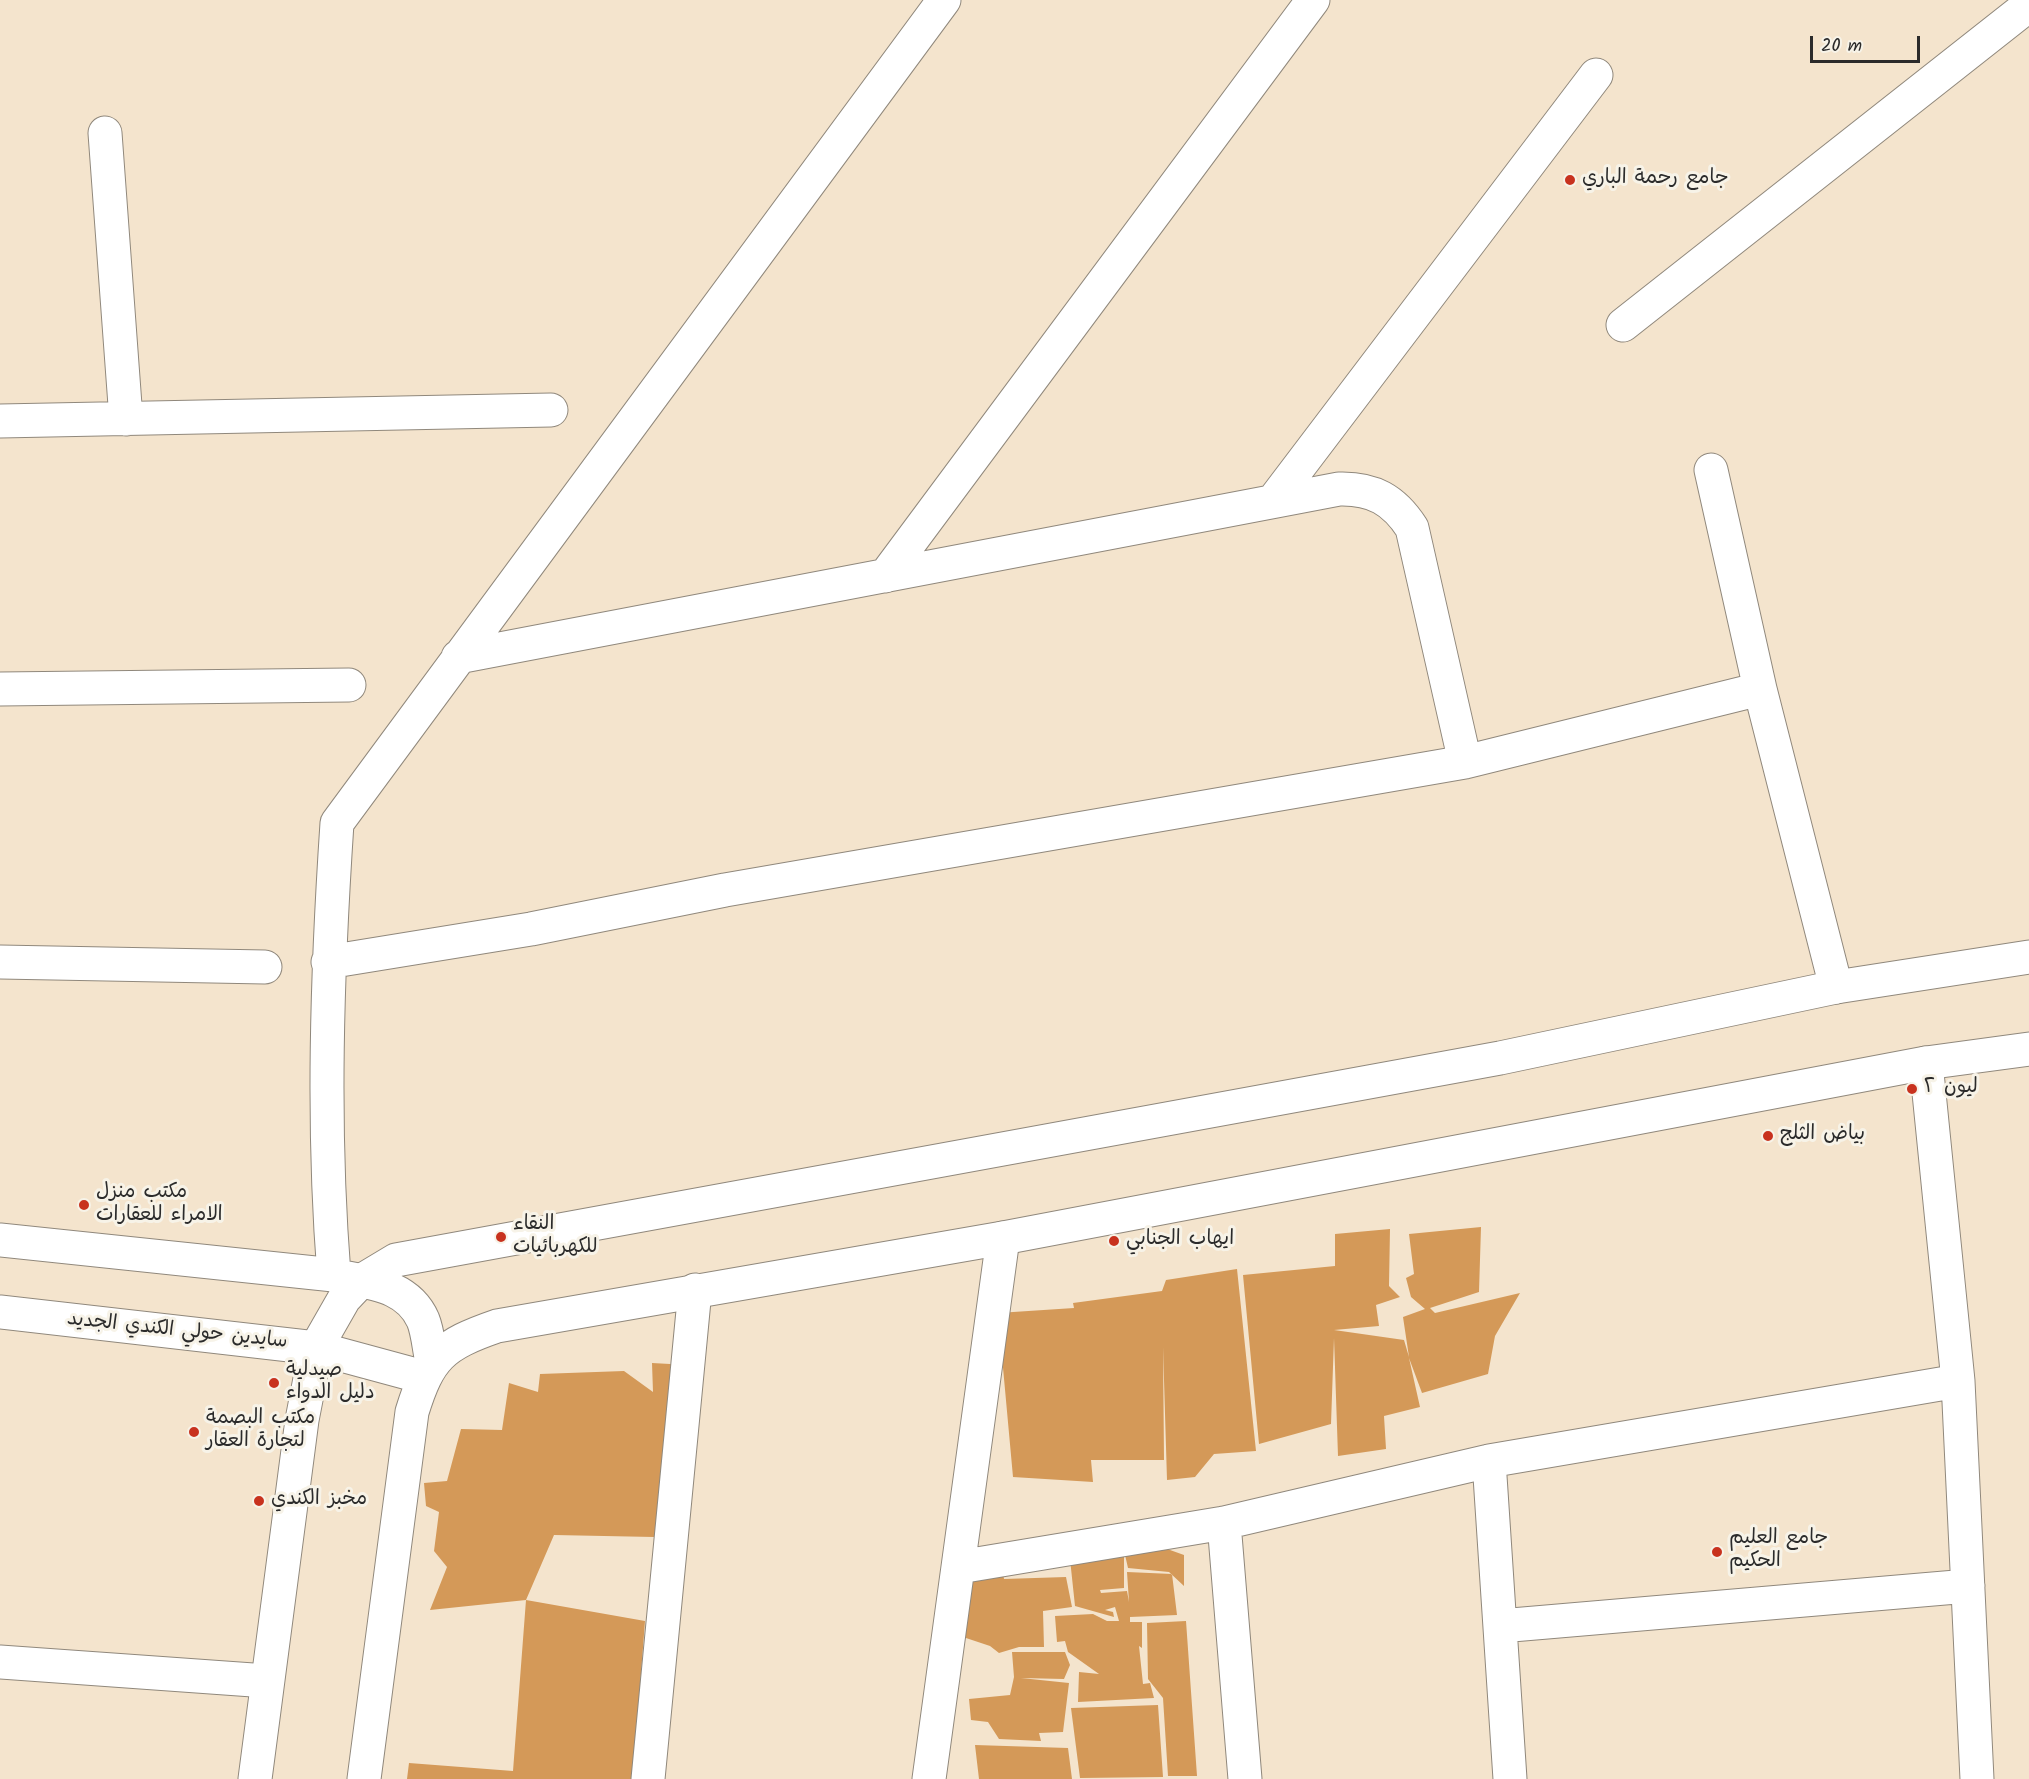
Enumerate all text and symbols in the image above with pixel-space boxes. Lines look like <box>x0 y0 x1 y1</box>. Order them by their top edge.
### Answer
scale bar <box>1813 24 1922 62</box>
text: 20 m <box>1821 32 1862 61</box>
place label: جامع رحمة الباري <box>1582 168 1729 192</box>
marker: جامع رحمة الباري <box>1563 173 1577 187</box>
place label: ليون ٢ <box>1924 1077 1978 1101</box>
marker: ليون ٢ <box>1905 1082 1919 1096</box>
place label: بياض الثلج <box>1780 1124 1865 1148</box>
marker: بياض الثلج <box>1761 1129 1775 1143</box>
place label: مكتب منزل الامراء للعقارات <box>96 1182 223 1229</box>
marker: مكتب منزل الامراء للعقارات <box>77 1198 91 1212</box>
place label: النقاء للكهربائيات <box>513 1214 598 1261</box>
place label: ايهاب الجنابي <box>1126 1229 1234 1253</box>
marker: النقاء للكهربائيات <box>494 1230 508 1244</box>
marker: ايهاب الجنابي <box>1107 1234 1121 1248</box>
street label: سايدين حولي الكندي الجديد <box>66 1308 288 1356</box>
place label: صيدلية دليل الدواء <box>286 1360 375 1407</box>
marker: صيدلية دليل الدواء <box>267 1376 281 1390</box>
place label: مكتب البصمة لتجارة العقار <box>206 1408 315 1455</box>
marker: مكتب البصمة لتجارة العقار <box>187 1425 201 1439</box>
place label: مخبز الكندي <box>271 1489 367 1513</box>
marker: مخبز الكندي <box>252 1494 266 1508</box>
place label: جامع العليم الحكيم <box>1729 1528 1828 1575</box>
marker: جامع العليم الحكيم <box>1710 1545 1724 1559</box>

